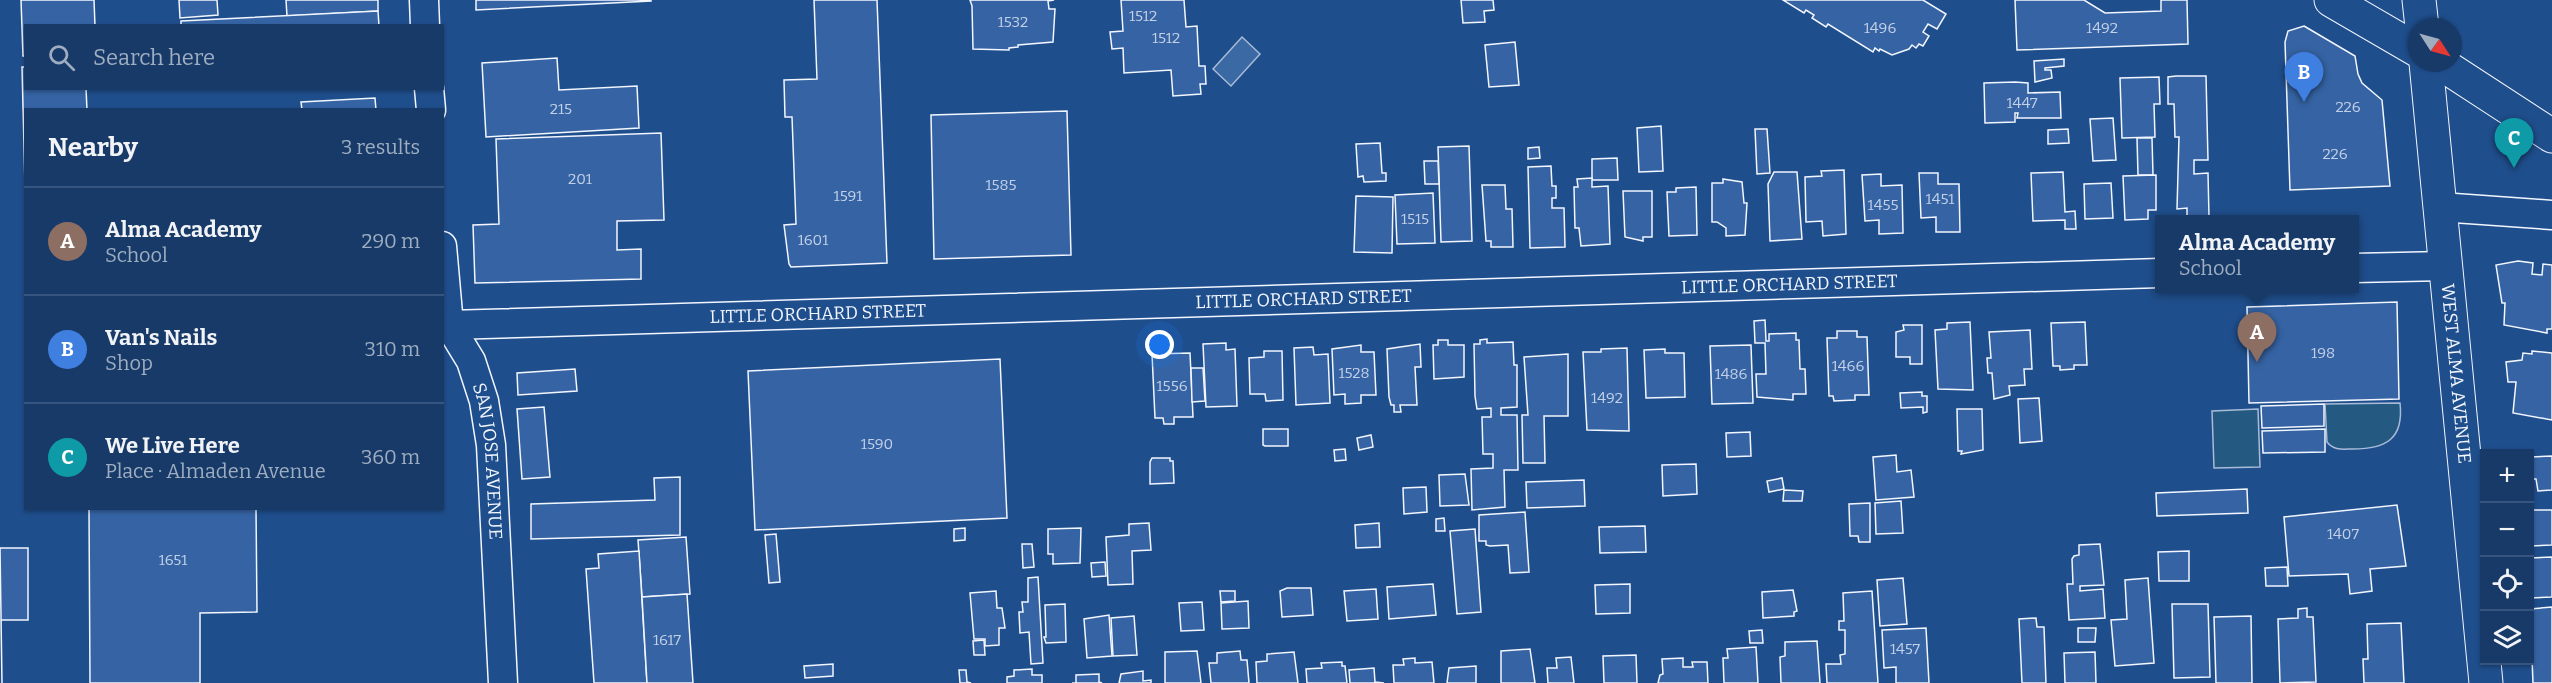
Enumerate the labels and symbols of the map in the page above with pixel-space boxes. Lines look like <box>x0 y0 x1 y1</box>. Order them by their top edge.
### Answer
house number: 1512 <box>1129 7 1157 25</box>
house number: 1532 <box>998 13 1028 31</box>
north arrow <box>2408 18 2462 72</box>
house number: 1496 <box>1864 19 1896 37</box>
house number: 1492 <box>2086 19 2118 37</box>
house number: 1512 <box>1152 29 1180 47</box>
pin: B <box>2284 52 2324 102</box>
house number: 1447 <box>2006 94 2038 112</box>
house number: 226 <box>2335 98 2361 116</box>
house number: 215 <box>550 100 572 118</box>
pin: C <box>2494 118 2534 168</box>
house number: 226 <box>2322 145 2348 163</box>
house number: 201 <box>568 170 592 188</box>
house number: 1585 <box>985 176 1017 194</box>
house number: 1591 <box>834 187 862 205</box>
house number: 1451 <box>1926 190 1954 208</box>
house number: 1455 <box>1868 196 1898 214</box>
house number: 1515 <box>1401 210 1429 228</box>
house number: 1601 <box>798 231 828 249</box>
street label: LITTLE ORCHARD STREET <box>1681 270 1898 299</box>
street label: WEST ALMA AVENUE <box>2436 283 2476 465</box>
street label: LITTLE ORCHARD STREET <box>1195 285 1413 313</box>
street label: LITTLE ORCHARD STREET <box>709 299 927 328</box>
pin: A <box>2238 312 2276 362</box>
your location <box>1145 330 1174 359</box>
house number: 198 <box>2311 344 2335 362</box>
house number: 1466 <box>1832 357 1864 375</box>
house number: 1528 <box>1338 364 1370 382</box>
house number: 1486 <box>1715 365 1748 383</box>
house number: 1556 <box>1157 377 1188 395</box>
street label: SAN JOSE AVENUE <box>468 380 507 540</box>
house number: 1492 <box>1591 389 1623 407</box>
house number: 1590 <box>861 435 893 453</box>
house number: 1407 <box>2327 525 2359 543</box>
house number: 1651 <box>159 551 187 569</box>
house number: 1617 <box>653 631 682 649</box>
house number: 1457 <box>1890 640 1921 658</box>

